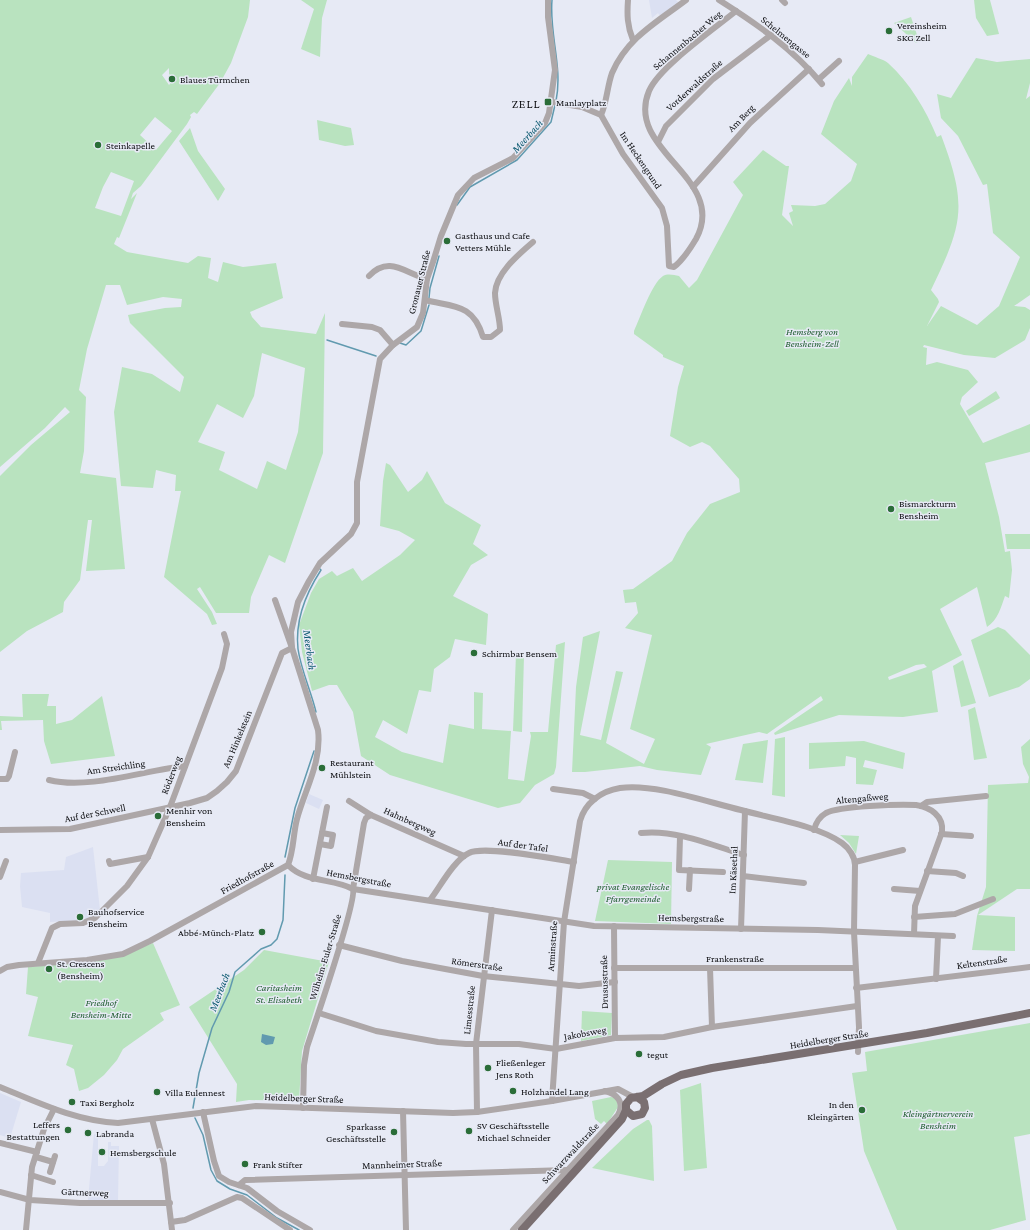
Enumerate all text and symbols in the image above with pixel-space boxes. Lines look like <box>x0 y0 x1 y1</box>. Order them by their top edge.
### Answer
street label: Schannenbacher Weg <box>650 8 724 72</box>
street label: Schelmengasse <box>759 14 813 61</box>
place label: Vereinsheim SKG Zell <box>897 20 947 43</box>
marker: Vereinsheim SKG Zell <box>884 26 894 36</box>
street label: Vorderwaldstraße <box>664 56 725 113</box>
marker: Blaues Türmchen <box>167 74 177 84</box>
place label: Blaues Türmchen <box>180 74 250 85</box>
district label: ZELL <box>512 97 540 111</box>
marker: Manlayplatz <box>543 97 553 107</box>
place label: Manlayplatz <box>556 97 606 108</box>
street label: Am Berg <box>725 102 757 134</box>
water label: Meerbach <box>508 117 545 156</box>
street label: Im Heckengrund <box>618 129 665 191</box>
marker: Steinkapelle <box>93 140 103 150</box>
place label: Steinkapelle <box>106 140 156 151</box>
place label: Gasthaus und Cafe Vetters Mühle <box>455 230 530 253</box>
marker: Gasthaus und Cafe Vetters Mühle <box>442 236 452 246</box>
street label: Gronauer Straße <box>406 248 432 315</box>
park label: Hemsberg von Bensheim-Zell <box>785 326 839 349</box>
place label: Bismarckturm Bensheim <box>899 498 956 521</box>
marker: Bismarckturm Bensheim <box>886 504 896 514</box>
water label: Meerbach <box>301 628 319 671</box>
marker: Schirmbar Bensem <box>469 648 479 658</box>
place label: Schirmbar Bensem <box>482 648 557 659</box>
street label: Am Hinkelstein <box>220 708 254 769</box>
street label: Röderweg <box>159 754 183 796</box>
street label: Am Streichling <box>86 757 146 777</box>
place label: Restaurant Mühlstein <box>330 757 374 780</box>
marker: Restaurant Mühlstein <box>317 763 327 773</box>
street label: Altengaßweg <box>835 790 889 806</box>
street label: Auf der Schwell <box>64 802 127 824</box>
place label: Menhir von Bensheim <box>166 805 213 828</box>
street label: Hahnbergweg <box>382 805 438 838</box>
marker: Menhir von Bensheim <box>153 811 163 821</box>
street label: Auf der Tafel <box>497 836 549 854</box>
street label: Im Käsethal <box>726 846 740 894</box>
street label: Friedhofstraße <box>218 858 276 896</box>
street label: Hemsbergstraße <box>326 866 393 890</box>
park label: privat Evangelische Pfarrgemeinde <box>596 881 669 904</box>
place label: Bauhofservice Bensheim <box>88 906 145 929</box>
marker: Bauhofservice Bensheim <box>75 912 85 922</box>
street label: Wilhelm-Euler-Straße <box>307 912 343 1001</box>
street label: Hemsbergstraße <box>658 912 725 924</box>
street label: Arminstraße <box>545 920 559 972</box>
place label: Abbé-Münch-Platz <box>178 927 254 938</box>
marker: Abbé-Münch-Platz <box>257 927 267 937</box>
street label: Frankenstraße <box>706 953 765 964</box>
street label: Keltenstraße <box>956 953 1009 971</box>
street label: Drususstraße <box>598 954 610 1009</box>
street label: Römerstraße <box>451 955 504 973</box>
place label: St. Crescens (Bensheim) <box>57 958 105 982</box>
marker: St. Crescens (Bensheim) <box>44 964 54 974</box>
water label: Meerbach <box>206 971 232 1014</box>
park label: Caritasheim St. Elisabeth <box>256 982 302 1005</box>
street label: Limesstraße <box>461 984 477 1035</box>
park label: Friedhof Bensheim-Mitte <box>71 997 131 1020</box>
street label: Jakobsweg <box>562 1024 607 1042</box>
street label: Heidelberger Straße <box>789 1027 870 1051</box>
marker: tegut <box>634 1049 644 1059</box>
place label: tegut <box>647 1049 669 1060</box>
place label: Fließenleger Jens Roth <box>495 1057 546 1080</box>
marker: Fließenleger Jens Roth <box>483 1063 493 1073</box>
marker: Holzhandel Lang <box>508 1086 518 1096</box>
place label: Holzhandel Lang <box>521 1086 589 1097</box>
marker: Villa Eulennest <box>152 1087 162 1097</box>
place label: Villa Eulennest <box>165 1087 226 1098</box>
street label: Heidelberger Straße <box>264 1091 344 1105</box>
marker: Taxi Bergholz <box>67 1097 77 1107</box>
place label: Taxi Bergholz <box>80 1097 134 1108</box>
place label: In den Kleingärten <box>807 1099 855 1122</box>
marker: In den Kleingärten <box>857 1105 867 1115</box>
park label: Kleingärtnerverein Bensheim <box>903 1108 973 1131</box>
place label: Leffers Bestattungen <box>6 1119 61 1142</box>
place label: SV Geschäftsstelle Michael Schneider <box>477 1120 551 1143</box>
street label: Schwarzwaldstraße <box>539 1120 601 1186</box>
place label: Sparkasse Geschäftsstelle <box>326 1121 387 1144</box>
marker: Leffers Bestattungen <box>63 1125 73 1135</box>
marker: SV Geschäftsstelle Michael Schneider <box>464 1126 474 1136</box>
marker: Sparkasse Geschäftsstelle <box>389 1127 399 1137</box>
marker: Labranda <box>83 1128 93 1138</box>
place label: Labranda <box>96 1128 134 1139</box>
marker: Hemsbergschule <box>97 1147 107 1157</box>
place label: Hemsbergschule <box>110 1147 177 1158</box>
street label: Mannheimer Straße <box>362 1157 443 1171</box>
marker: Frank Stifter <box>240 1159 250 1169</box>
place label: Frank Stifter <box>253 1159 303 1170</box>
street label: Gärtnerweg <box>61 1186 109 1198</box>

